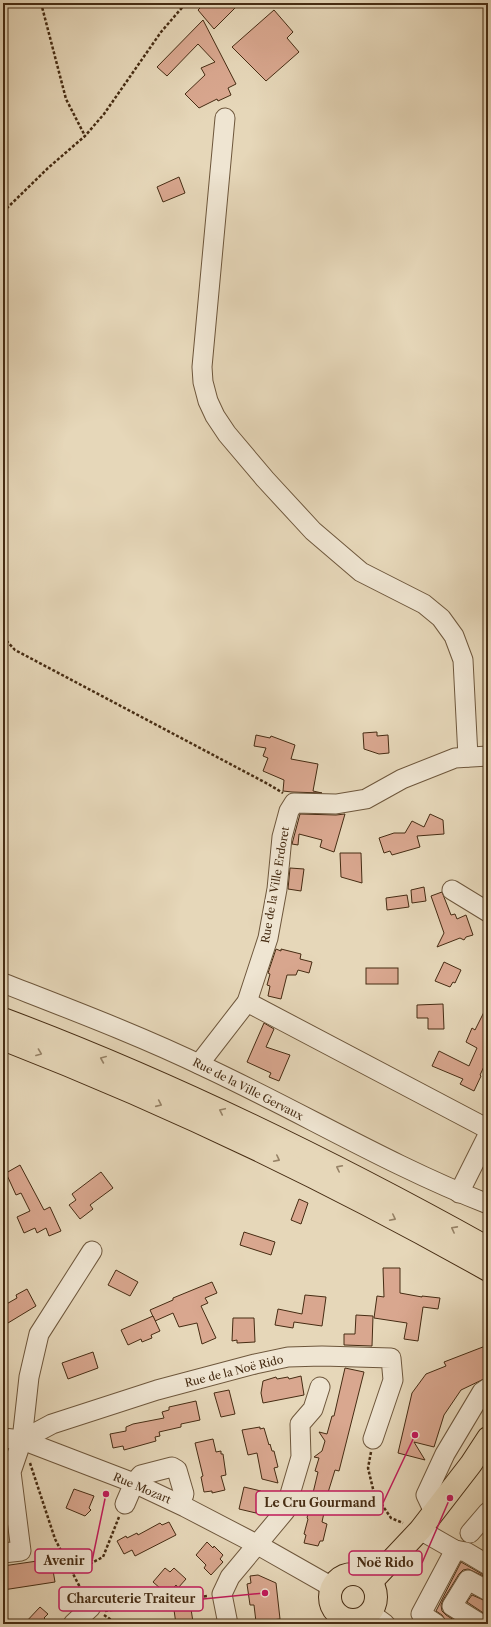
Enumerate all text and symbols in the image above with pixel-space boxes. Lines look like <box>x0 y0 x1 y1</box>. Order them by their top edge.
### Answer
street label: Rue de la Ville Erdoret <box>258 826 292 944</box>
one-way arrow <box>36 1049 43 1057</box>
one-way arrow <box>100 1055 107 1063</box>
street label: Rue de la Ville Gervaux <box>190 1055 306 1123</box>
one-way arrow <box>156 1099 163 1107</box>
one-way arrow <box>219 1108 226 1116</box>
one-way arrow <box>273 1154 280 1162</box>
one-way arrow <box>336 1165 343 1173</box>
one-way arrow <box>388 1213 396 1221</box>
one-way arrow <box>451 1226 458 1234</box>
street label: Rue de la Noë Rido <box>183 1352 285 1390</box>
street label: Rue Mozart <box>111 1470 173 1506</box>
callout: Le Cru Gourmand <box>256 1491 383 1515</box>
text: Le Cru Gourmand <box>264 1495 376 1510</box>
callout: Avenir <box>35 1549 92 1573</box>
callout: Noë Rido <box>349 1551 422 1575</box>
text: Avenir <box>42 1553 85 1568</box>
text: Noë Rido <box>356 1555 414 1570</box>
callout: Charcuterie Traiteur <box>59 1587 203 1611</box>
text: Charcuterie Traiteur <box>67 1591 195 1606</box>

